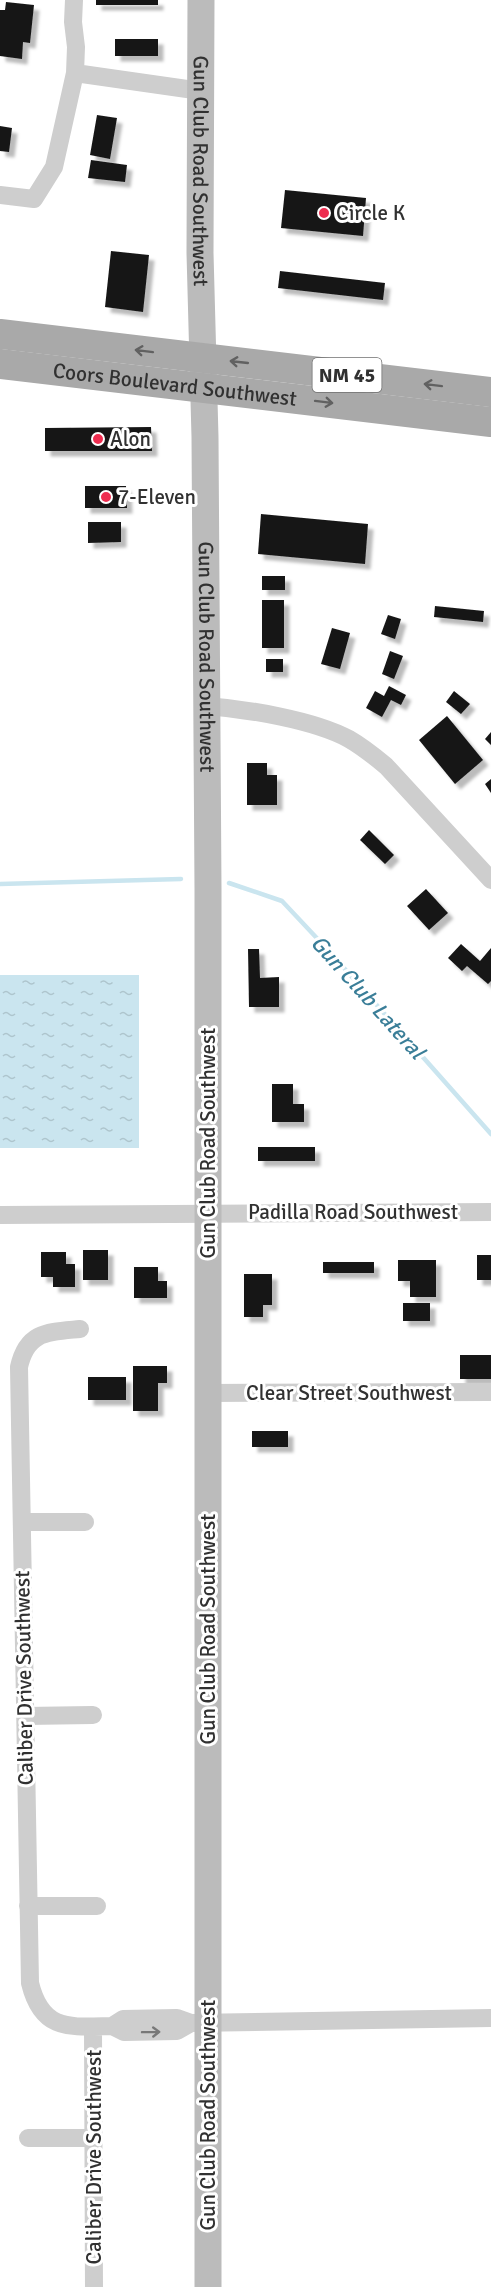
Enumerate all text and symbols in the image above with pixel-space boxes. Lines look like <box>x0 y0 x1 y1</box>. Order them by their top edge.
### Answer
street label: Gun Club Road Southwest <box>187 55 214 287</box>
place label: Circle K <box>336 200 406 226</box>
marker: Circle K <box>317 206 331 220</box>
one-way arrow <box>135 346 154 357</box>
one-way arrow <box>230 356 250 367</box>
street label: Coors Boulevard Southwest <box>51 357 298 412</box>
road number: NM 45 <box>312 358 382 392</box>
one-way arrow <box>423 379 443 390</box>
one-way arrow <box>313 397 333 408</box>
place label: Alon <box>110 426 151 452</box>
marker: Alon <box>91 432 105 446</box>
place label: 7-Eleven <box>118 484 196 510</box>
marker: 7-Eleven <box>99 490 113 504</box>
street label: Gun Club Road Southwest <box>193 541 220 773</box>
water label: Gun Club Lateral <box>305 930 432 1066</box>
street label: Gun Club Road Southwest <box>195 1028 221 1258</box>
street label: Padilla Road Southwest <box>248 1199 458 1225</box>
street label: Clear Street Southwest <box>246 1380 452 1406</box>
street label: Gun Club Road Southwest <box>195 1514 221 1744</box>
street label: Caliber Drive Southwest <box>9 1570 39 1786</box>
street label: Gun Club Road Southwest <box>195 2000 221 2230</box>
one-way arrow <box>140 2026 160 2037</box>
street label: Caliber Drive Southwest <box>81 2050 107 2264</box>

